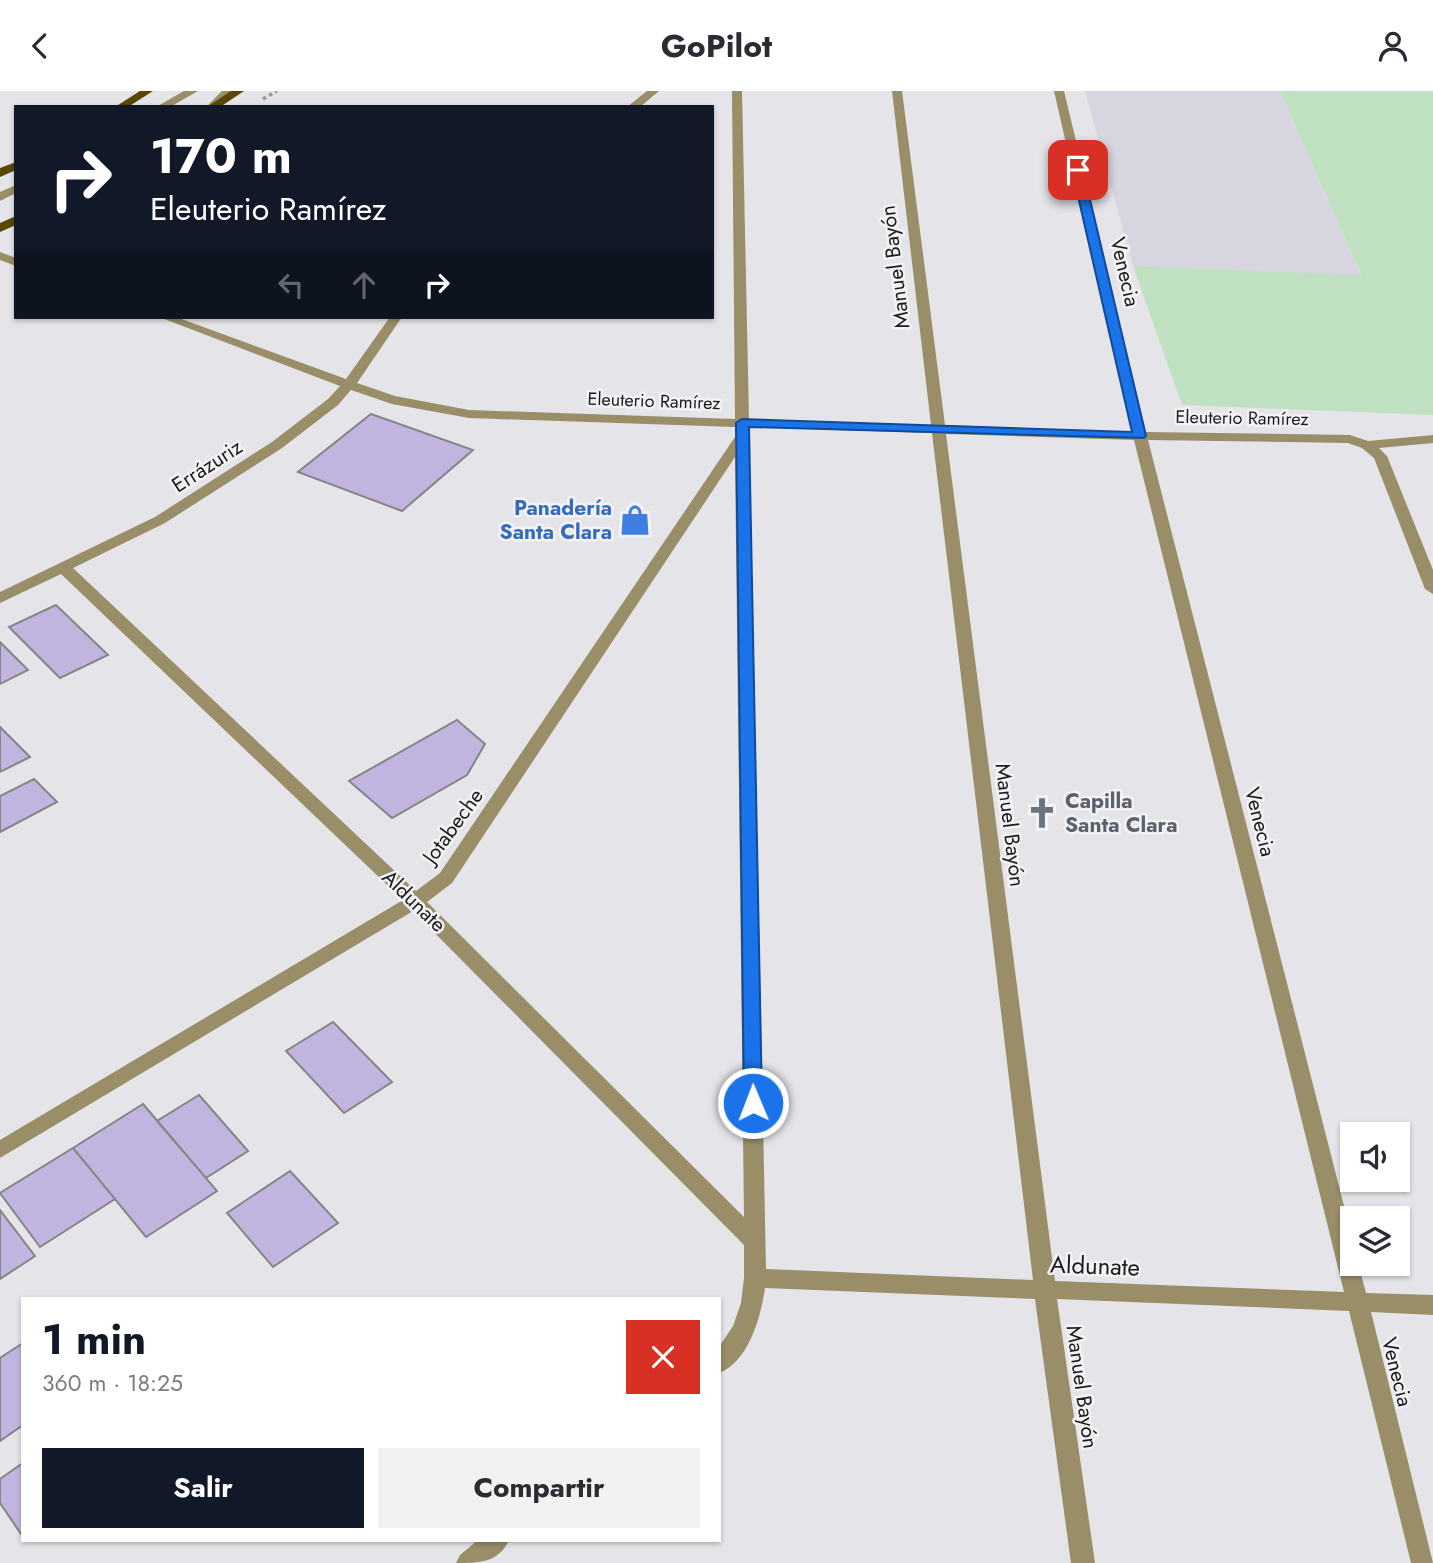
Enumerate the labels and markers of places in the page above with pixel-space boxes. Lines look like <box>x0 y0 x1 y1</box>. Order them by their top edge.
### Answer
pin <box>1048 140 1108 200</box>
place label: Panadería Santa Clara <box>500 493 612 547</box>
shop icon: Panadería Santa Clara <box>618 503 652 537</box>
place label: Capilla Santa Clara <box>1065 786 1177 840</box>
church icon: Capilla Santa Clara <box>1025 796 1059 830</box>

